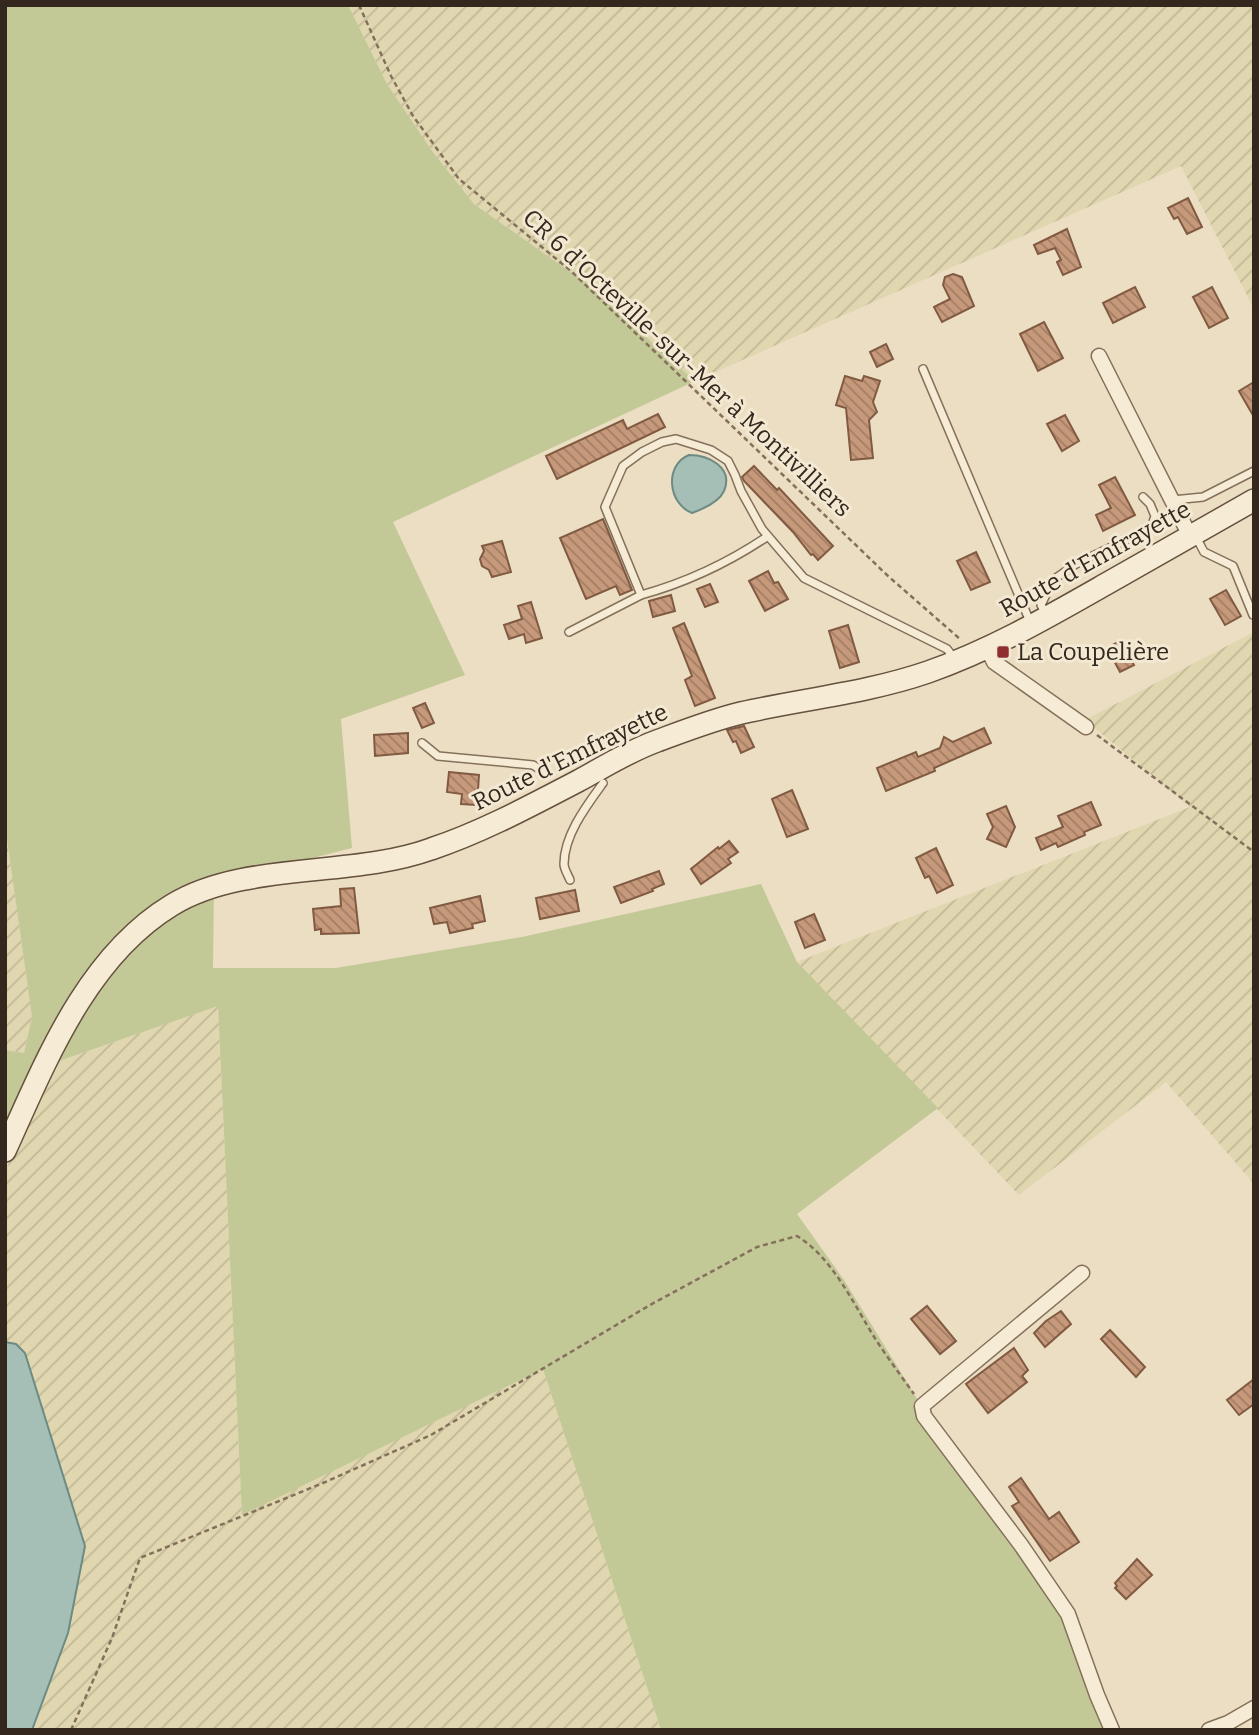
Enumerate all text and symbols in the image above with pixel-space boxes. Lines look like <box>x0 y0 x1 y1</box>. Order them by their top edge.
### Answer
street label: CR 6 d'Octeville-sur-Mer à Montivilliers <box>517 203 857 523</box>
street label: Route d'Emfrayette <box>995 495 1195 623</box>
place label: La Coupelière <box>1017 638 1169 666</box>
marker: La Coupelière <box>995 644 1011 660</box>
street label: Route d'Emfrayette <box>468 698 672 816</box>

